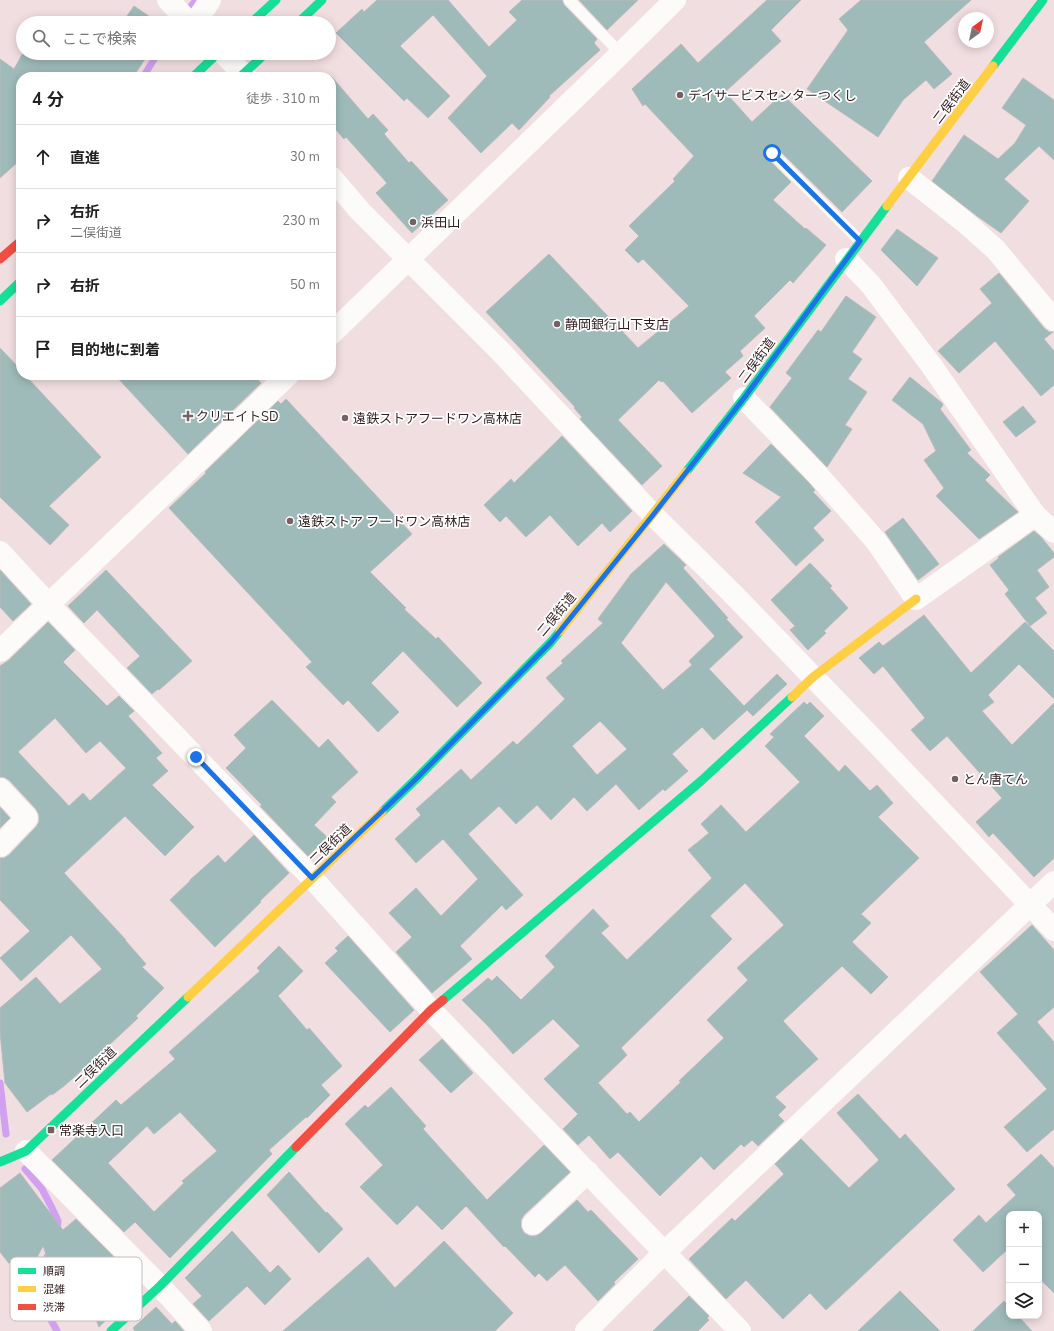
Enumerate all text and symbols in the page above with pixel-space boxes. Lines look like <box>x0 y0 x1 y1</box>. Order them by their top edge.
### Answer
north arrow <box>958 12 994 48</box>
search box <box>16 16 336 60</box>
icon: search <box>30 27 52 49</box>
text: ここで検索 <box>62 29 137 49</box>
street label: 二俣街道 <box>929 75 975 128</box>
place label: デイサービスセンターつくし <box>688 87 857 105</box>
text: 4 分 <box>32 88 64 111</box>
text: 徒歩 · 310 m <box>246 90 320 108</box>
marker: デイサービスセンターつくし <box>675 90 685 100</box>
route start <box>763 144 781 162</box>
icon: ahead <box>32 146 54 168</box>
text: 直進 <box>70 148 100 168</box>
text: 30 m <box>290 148 320 166</box>
text: 右折 <box>70 202 100 222</box>
icon: right <box>32 210 54 232</box>
text: 230 m <box>282 212 320 230</box>
place label: 浜田山 <box>421 214 460 232</box>
marker: 浜田山 <box>408 217 418 227</box>
text: 二俣街道 <box>70 224 122 242</box>
icon: right <box>32 274 54 296</box>
text: 右折 <box>70 276 100 296</box>
text: 50 m <box>290 276 320 294</box>
place label: 静岡銀行山下支店 <box>565 316 669 334</box>
marker: 静岡銀行山下支店 <box>552 319 562 329</box>
street label: 二俣街道 <box>734 334 779 387</box>
icon: arrive <box>32 338 54 360</box>
text: 目的地に到着 <box>70 340 160 360</box>
place label: クリエイトSD <box>196 408 279 426</box>
place label: 遠鉄ストアフードワン高林店 <box>353 410 522 428</box>
marker: クリエイトSD <box>183 411 193 421</box>
marker: 遠鉄ストアフードワン高林店 <box>340 413 350 423</box>
place label: 遠鉄ストア フードワン高林店 <box>298 513 470 531</box>
marker: 遠鉄ストア フードワン高林店 <box>285 516 295 526</box>
street label: 二俣街道 <box>533 589 580 640</box>
route end <box>187 748 205 766</box>
place label: とん唐てん <box>963 771 1028 789</box>
marker: とん唐てん <box>950 774 960 784</box>
street label: 二俣街道 <box>306 820 356 869</box>
street label: 二俣街道 <box>71 1043 121 1092</box>
place label: 常楽寺入口 <box>59 1122 124 1140</box>
marker: 常楽寺入口 <box>46 1125 56 1135</box>
map controls <box>1006 1211 1042 1319</box>
button: + <box>1006 1211 1042 1247</box>
button: − <box>1006 1247 1042 1283</box>
legend <box>10 1257 142 1321</box>
text: 順調 <box>43 1264 65 1279</box>
text: 混雑 <box>43 1282 65 1297</box>
button: layers <box>1006 1283 1042 1319</box>
text: 渋滞 <box>43 1300 65 1315</box>

